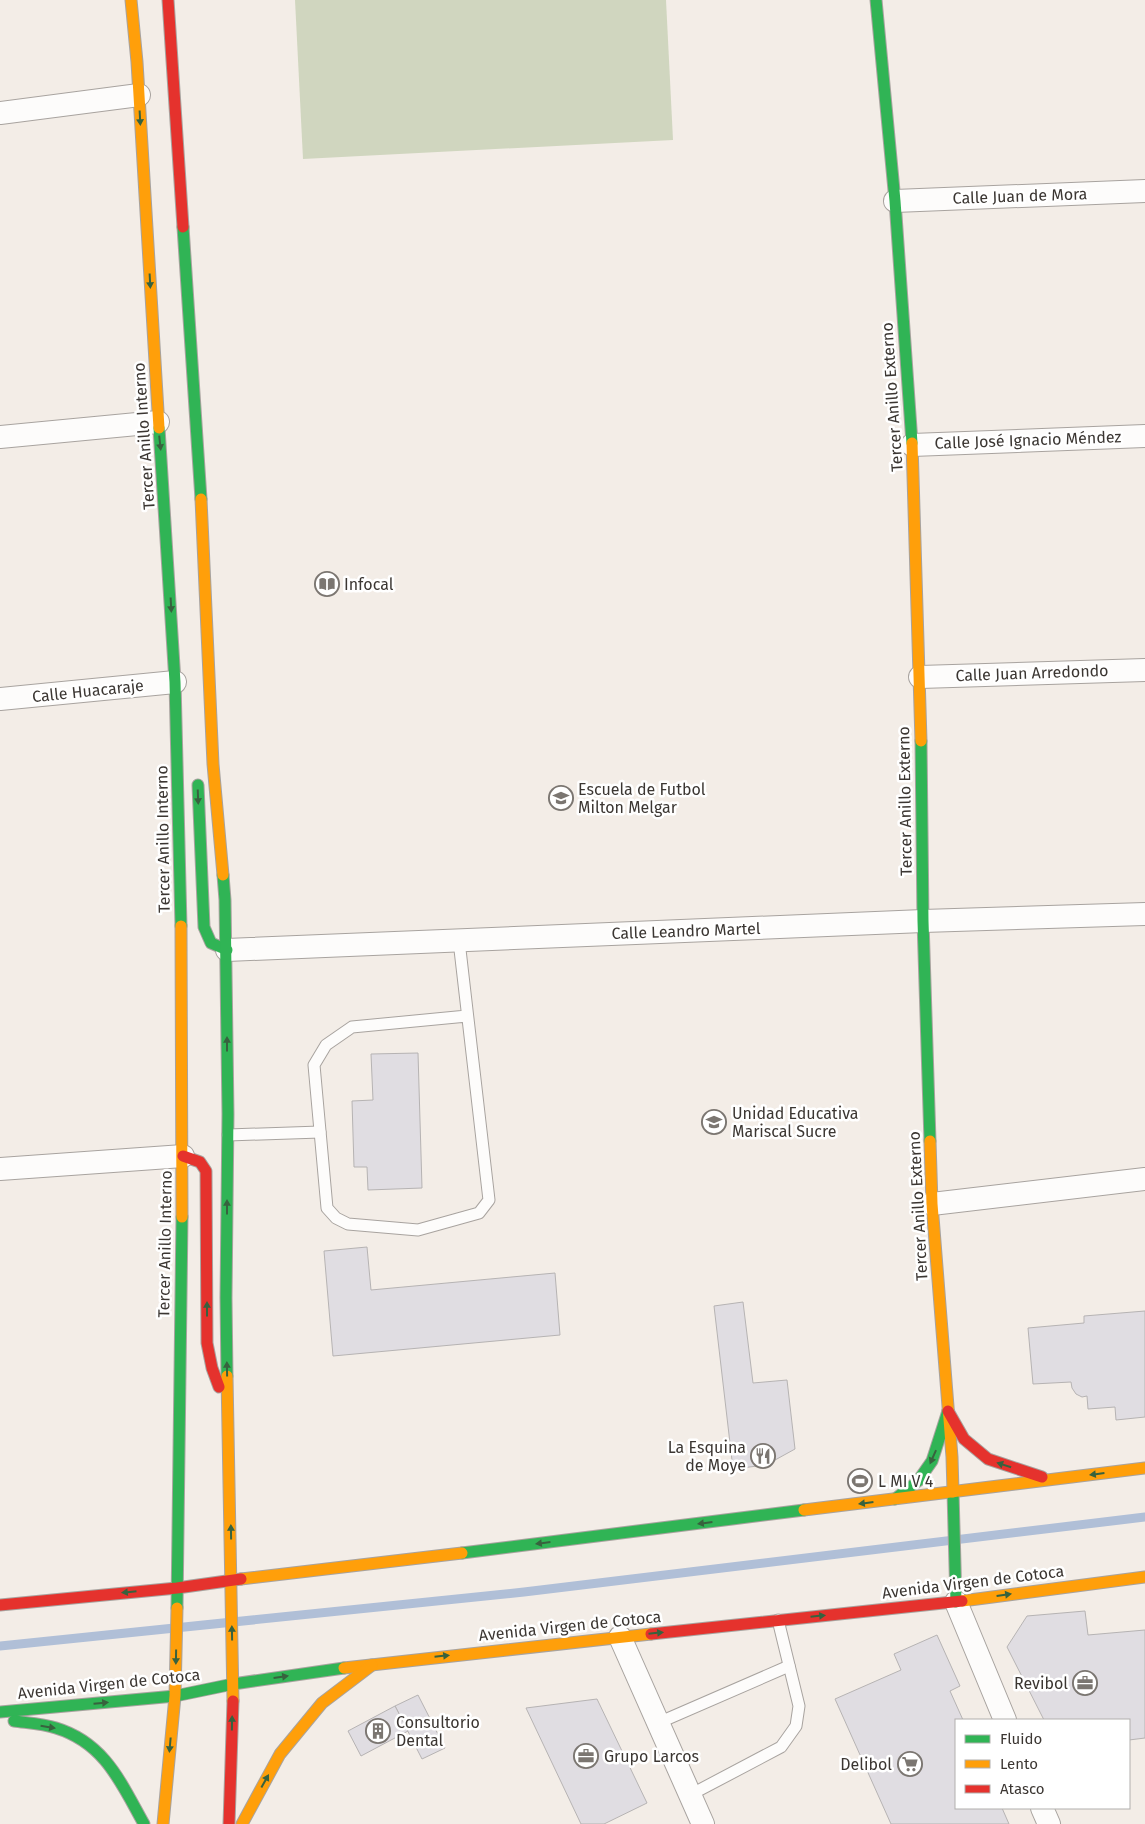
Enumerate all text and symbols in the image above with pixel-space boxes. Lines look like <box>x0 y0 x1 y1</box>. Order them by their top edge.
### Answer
one-way arrow <box>137 111 145 127</box>
street label: Calle Juan de Mora <box>952 184 1088 208</box>
one-way arrow <box>146 273 154 289</box>
street label: Tercer Anillo Externo <box>877 322 907 472</box>
street label: Tercer Anillo Interno <box>129 362 159 510</box>
street label: Calle José Ignacio Méndez <box>934 427 1122 453</box>
one-way arrow <box>156 435 164 451</box>
library icon: Infocal <box>314 571 340 597</box>
place label: Infocal <box>344 575 394 594</box>
one-way arrow <box>167 597 175 613</box>
street label: Calle Juan Arredondo <box>955 661 1109 685</box>
street label: Calle Huacaraje <box>31 676 145 706</box>
street label: Tercer Anillo Externo <box>894 726 916 876</box>
street label: Tercer Anillo Interno <box>152 765 174 913</box>
place label: Escuela de Futbol Milton Melgar <box>578 780 706 817</box>
school or university icon: Escuela de Futbol Milton Melgar <box>548 785 574 811</box>
one-way arrow <box>194 790 202 806</box>
street label: Calle Leandro Martel <box>611 919 761 943</box>
one-way arrow <box>223 1036 231 1052</box>
place label: Unidad Educativa Mariscal Sucre <box>732 1104 858 1141</box>
school or university icon: Unidad Educativa Mariscal Sucre <box>701 1109 727 1135</box>
street label: Tercer Anillo Externo <box>905 1131 931 1281</box>
street label: Tercer Anillo Interno <box>154 1170 176 1318</box>
one-way arrow <box>223 1198 231 1214</box>
one-way arrow <box>203 1301 211 1317</box>
one-way arrow <box>223 1361 231 1377</box>
place label: La Esquina de Moye <box>668 1438 746 1475</box>
restaurant icon: La Esquina de Moye <box>750 1443 776 1469</box>
one-way arrow <box>928 1450 936 1464</box>
one-way arrow <box>997 1461 1012 1468</box>
sports icon: L MI V 4 <box>847 1468 873 1494</box>
one-way arrow <box>1088 1470 1104 1478</box>
place label: L MI V 4 <box>878 1472 934 1491</box>
one-way arrow <box>858 1499 874 1507</box>
one-way arrow <box>696 1519 712 1527</box>
one-way arrow <box>226 1523 234 1539</box>
one-way arrow <box>535 1539 551 1547</box>
street label: Avenida Virgen de Cotoca <box>881 1561 1065 1603</box>
one-way arrow <box>121 1588 137 1596</box>
one-way arrow <box>996 1591 1012 1599</box>
street label: Avenida Virgen de Cotoca <box>478 1607 662 1645</box>
one-way arrow <box>810 1612 826 1620</box>
one-way arrow <box>228 1625 236 1641</box>
one-way arrow <box>648 1629 664 1637</box>
one-way arrow <box>172 1649 180 1665</box>
one-way arrow <box>434 1652 450 1660</box>
street label: Avenida Virgen de Cotoca <box>17 1665 201 1703</box>
office icon: Revibol <box>1072 1670 1098 1696</box>
one-way arrow <box>273 1673 289 1681</box>
place label: Revibol <box>1014 1674 1068 1693</box>
one-way arrow <box>93 1699 109 1707</box>
place label: Consultorio Dental <box>396 1713 480 1750</box>
one-way arrow <box>228 1715 236 1731</box>
building icon: Consultorio Dental <box>365 1718 391 1744</box>
legend <box>955 1719 1130 1809</box>
one-way arrow <box>41 1723 57 1731</box>
text: Fluido <box>1000 1730 1042 1748</box>
one-way arrow <box>166 1737 174 1753</box>
office icon: Grupo Larcos <box>573 1743 599 1769</box>
place label: Grupo Larcos <box>604 1747 699 1766</box>
supermarket icon: Delibol <box>897 1751 923 1777</box>
place label: Delibol <box>840 1755 892 1774</box>
text: Lento <box>1000 1755 1038 1773</box>
one-way arrow <box>261 1774 269 1788</box>
text: Atasco <box>1000 1780 1045 1798</box>

